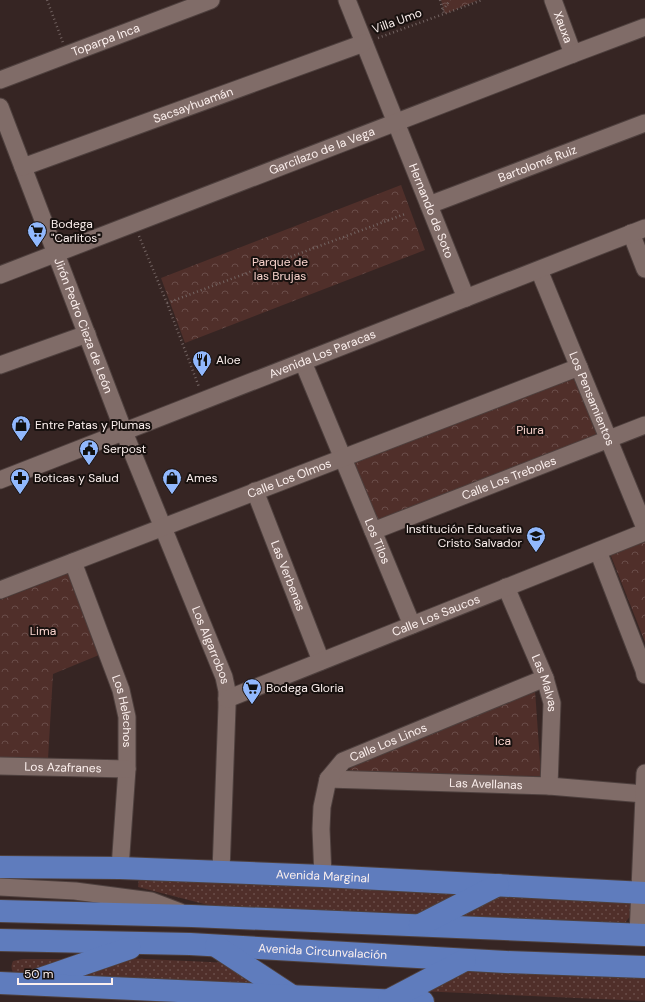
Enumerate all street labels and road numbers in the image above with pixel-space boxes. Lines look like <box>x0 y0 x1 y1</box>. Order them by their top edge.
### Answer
street label: Villa Umo <box>370 5 424 37</box>
street label: Xauxa <box>550 9 576 45</box>
street label: Toparpa Inca <box>69 20 142 60</box>
street label: Sacsayhuamán <box>151 83 235 127</box>
street label: Garcilazo de la Vega <box>267 123 377 178</box>
street label: Bartolomé Ruiz <box>496 142 579 186</box>
street label: Hernando de Soto <box>405 161 457 261</box>
street label: Jirón Pedro Cieza de León <box>50 256 117 396</box>
street label: Avenida Los Paracas <box>267 326 378 382</box>
street label: Los Pensamientos <box>565 349 618 448</box>
street label: Calle Los Treboles <box>459 452 559 504</box>
street label: Calle Los Olmos <box>245 455 334 502</box>
street label: Los Tilos <box>361 516 394 566</box>
street label: Las Verbenas <box>267 538 309 613</box>
street label: Calle Los Saucos <box>390 591 482 640</box>
street label: Los Algarrobos <box>188 604 233 685</box>
street label: Las Malvas <box>528 652 561 712</box>
street label: Los Helechos <box>108 673 135 748</box>
street label: Calle Los Linos <box>347 719 429 765</box>
street label: Los Azafranes <box>24 759 102 776</box>
street label: Las Avellanas <box>449 775 523 793</box>
street label: Avenida Marginal <box>276 866 370 886</box>
street label: Avenida Circunvalación <box>258 940 388 963</box>

